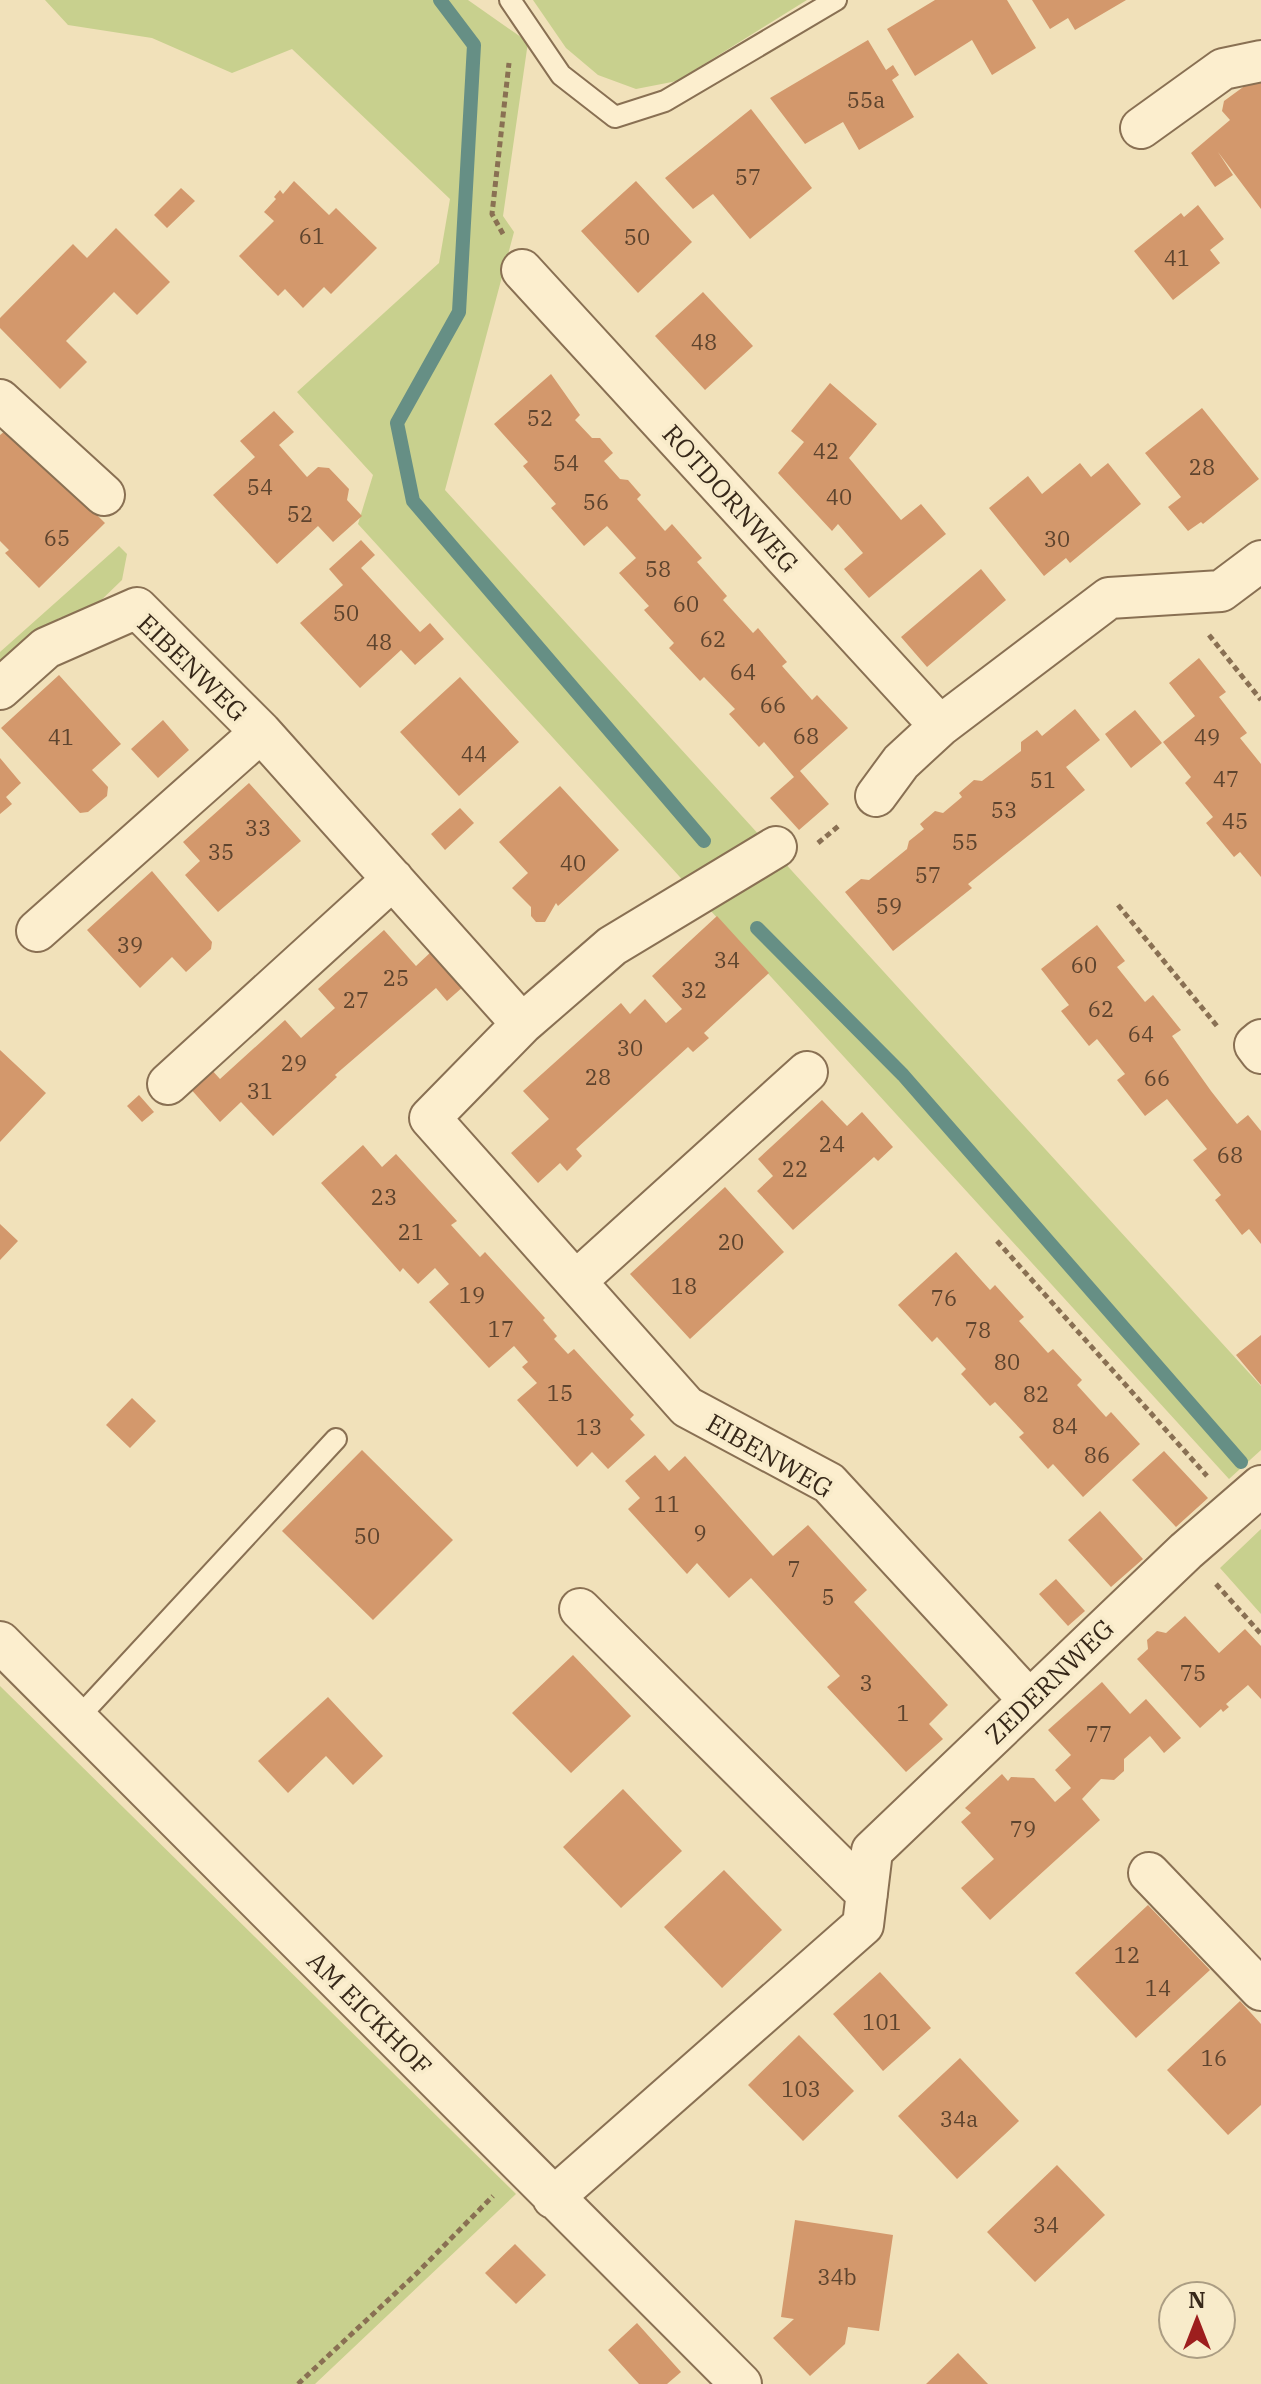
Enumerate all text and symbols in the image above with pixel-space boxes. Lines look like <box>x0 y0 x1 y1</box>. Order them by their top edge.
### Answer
house number: 55a <box>847 85 885 114</box>
house number: 57 <box>735 162 761 191</box>
house number: 61 <box>299 221 325 250</box>
house number: 50 <box>624 222 650 251</box>
house number: 41 <box>1164 243 1190 272</box>
house number: 48 <box>691 327 717 356</box>
house number: 52 <box>527 403 553 432</box>
street label: ROTDORNWEG <box>655 417 807 579</box>
house number: 42 <box>813 436 839 465</box>
house number: 54 <box>553 448 579 477</box>
house number: 28 <box>1189 452 1215 481</box>
house number: 54 <box>247 472 273 501</box>
house number: 40 <box>826 482 852 511</box>
house number: 56 <box>583 487 609 516</box>
house number: 52 <box>287 499 313 528</box>
house number: 65 <box>44 523 70 552</box>
house number: 30 <box>1044 524 1070 553</box>
house number: 58 <box>645 554 671 583</box>
house number: 60 <box>673 589 699 618</box>
house number: 50 <box>333 598 359 627</box>
street label: EIBENWEG <box>131 606 255 728</box>
house number: 62 <box>700 624 726 653</box>
house number: 48 <box>366 627 392 656</box>
house number: 64 <box>730 657 756 686</box>
house number: 66 <box>760 690 786 719</box>
house number: 68 <box>793 721 819 750</box>
house number: 41 <box>48 722 74 751</box>
house number: 49 <box>1194 722 1220 751</box>
house number: 44 <box>461 739 487 768</box>
house number: 47 <box>1213 764 1239 793</box>
house number: 51 <box>1030 765 1056 794</box>
house number: 53 <box>991 795 1017 824</box>
house number: 45 <box>1222 806 1248 835</box>
house number: 33 <box>245 813 271 842</box>
house number: 55 <box>952 827 978 856</box>
house number: 35 <box>208 837 234 866</box>
house number: 40 <box>560 848 586 877</box>
house number: 57 <box>915 860 941 889</box>
house number: 59 <box>876 891 902 920</box>
house number: 39 <box>117 930 143 959</box>
house number: 34 <box>714 945 740 974</box>
house number: 60 <box>1071 950 1097 979</box>
house number: 25 <box>383 963 409 992</box>
house number: 32 <box>681 975 707 1004</box>
house number: 27 <box>343 985 369 1014</box>
house number: 62 <box>1088 994 1114 1023</box>
house number: 64 <box>1128 1019 1154 1048</box>
house number: 30 <box>617 1033 643 1062</box>
house number: 29 <box>281 1048 307 1077</box>
house number: 28 <box>585 1062 611 1091</box>
house number: 66 <box>1144 1063 1170 1092</box>
house number: 31 <box>247 1076 273 1105</box>
house number: 24 <box>819 1129 845 1158</box>
house number: 68 <box>1217 1140 1243 1169</box>
house number: 22 <box>782 1154 808 1183</box>
house number: 23 <box>371 1182 397 1211</box>
house number: 21 <box>398 1217 424 1246</box>
house number: 20 <box>718 1227 744 1256</box>
house number: 18 <box>671 1271 697 1300</box>
house number: 19 <box>459 1280 485 1309</box>
house number: 76 <box>931 1283 957 1312</box>
house number: 17 <box>488 1314 514 1343</box>
house number: 78 <box>965 1315 991 1344</box>
house number: 80 <box>994 1347 1020 1376</box>
house number: 15 <box>547 1378 573 1407</box>
house number: 82 <box>1023 1379 1049 1408</box>
street label: EIBENWEG <box>701 1405 839 1505</box>
house number: 84 <box>1052 1411 1078 1440</box>
house number: 13 <box>576 1412 602 1441</box>
house number: 86 <box>1084 1440 1110 1469</box>
house number: 11 <box>654 1489 680 1518</box>
house number: 9 <box>693 1518 707 1547</box>
house number: 50 <box>354 1521 380 1550</box>
house number: 7 <box>787 1554 801 1583</box>
house number: 5 <box>821 1582 835 1611</box>
street label: ZEDERNWEG <box>977 1611 1121 1751</box>
house number: 75 <box>1180 1658 1206 1687</box>
house number: 3 <box>859 1668 873 1697</box>
house number: 1 <box>896 1698 910 1727</box>
house number: 77 <box>1086 1719 1112 1748</box>
house number: 79 <box>1010 1814 1036 1843</box>
house number: 12 <box>1114 1940 1140 1969</box>
street label: AM EICKHOF <box>300 1943 440 2083</box>
house number: 14 <box>1145 1973 1171 2002</box>
house number: 101 <box>862 2007 902 2036</box>
house number: 16 <box>1201 2043 1227 2072</box>
house number: 103 <box>781 2074 821 2103</box>
house number: 34a <box>940 2104 978 2133</box>
house number: 34 <box>1033 2210 1059 2239</box>
house number: 34b <box>817 2262 857 2291</box>
north arrow <box>1157 2280 1237 2360</box>
text: N <box>1188 2285 1206 2314</box>

